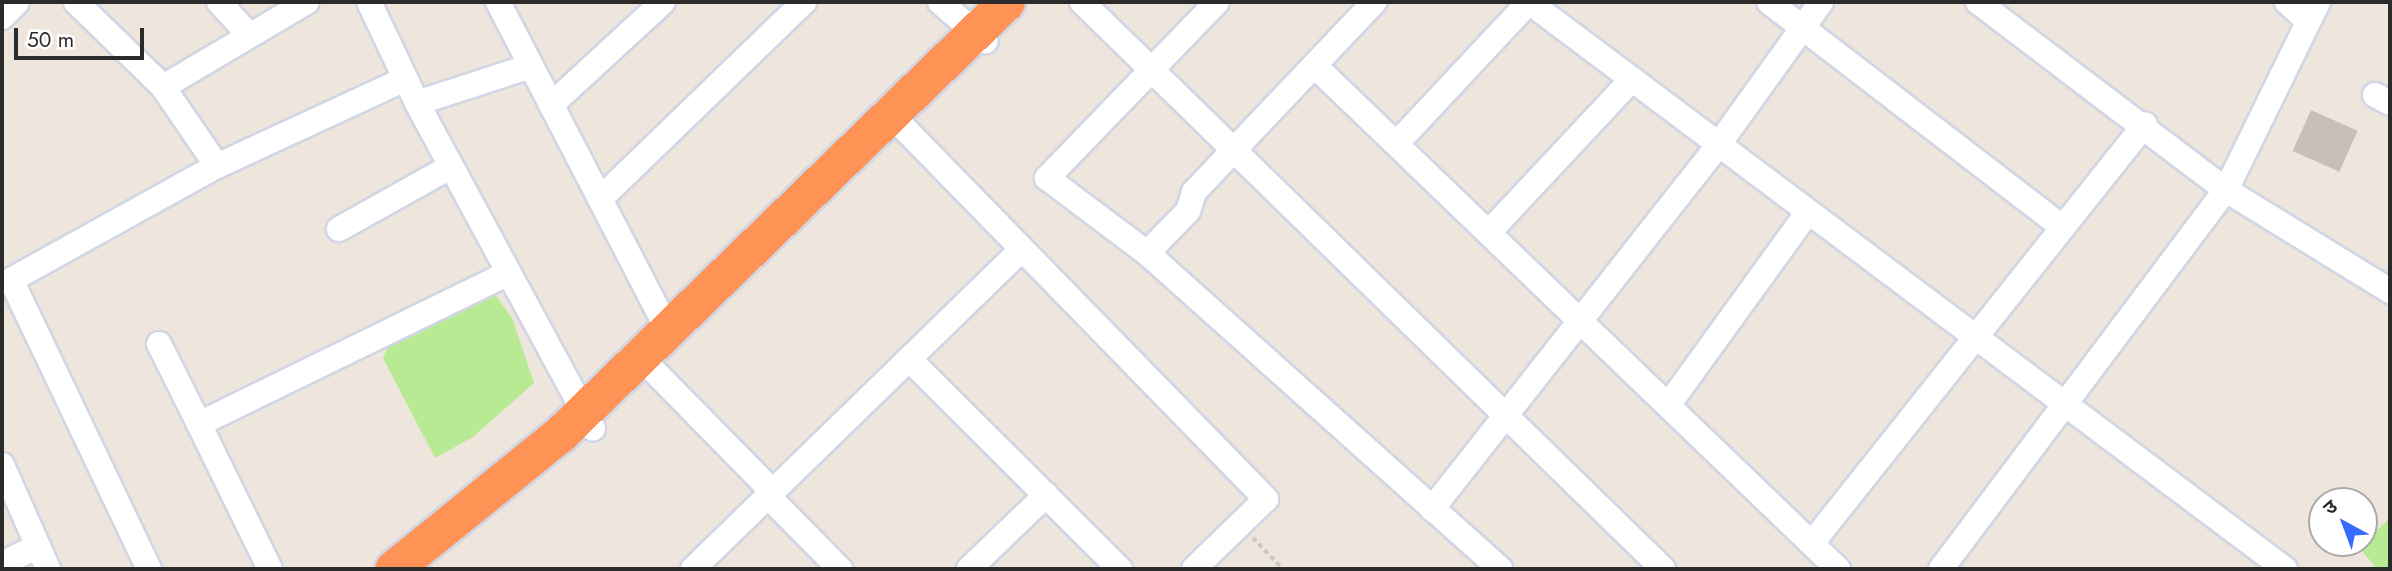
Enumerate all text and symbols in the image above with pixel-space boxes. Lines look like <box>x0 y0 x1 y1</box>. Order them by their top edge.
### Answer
scale bar <box>18 14 147 58</box>
text: 50 m <box>27 25 74 55</box>
north arrow <box>2308 487 2378 557</box>
text: उ <box>2317 493 2343 521</box>

